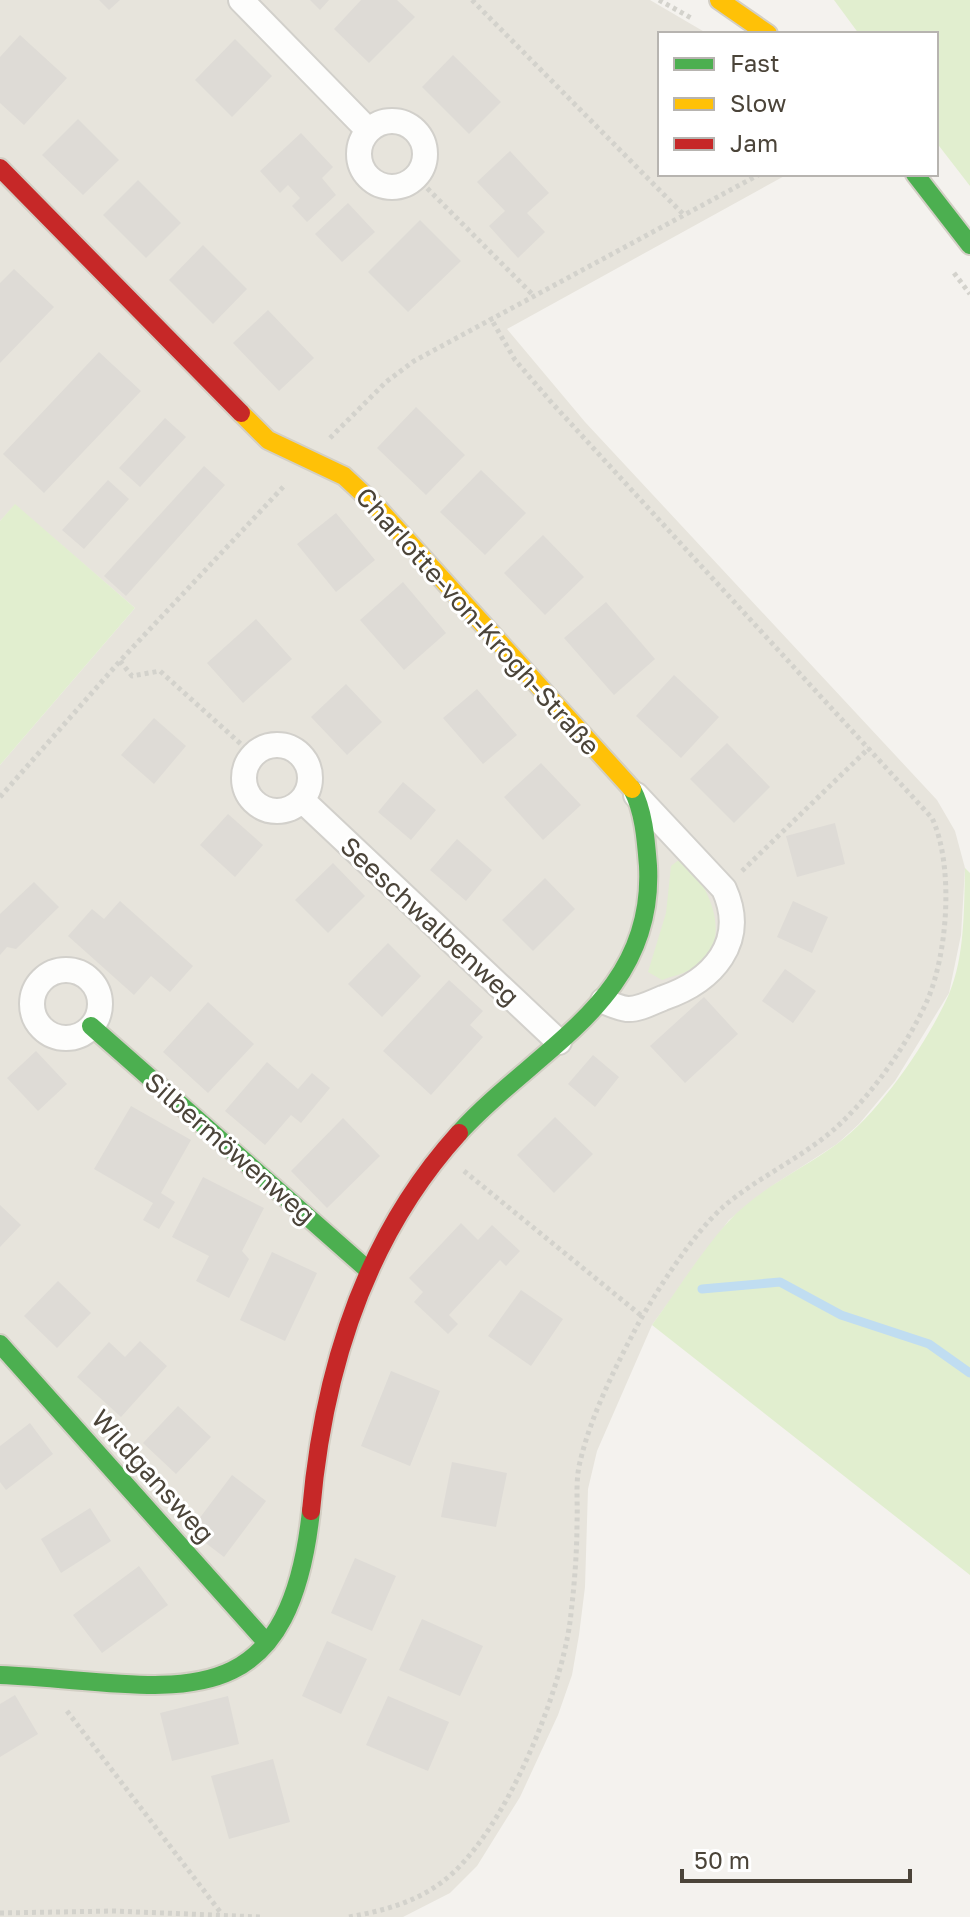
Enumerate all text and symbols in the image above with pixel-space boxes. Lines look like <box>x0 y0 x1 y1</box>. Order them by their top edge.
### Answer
legend <box>658 32 938 176</box>
text: Fast <box>730 48 780 77</box>
text: Slow <box>730 88 786 117</box>
text: Jam <box>730 128 778 157</box>
street label: Charlotte-von-Krogh-Straße <box>350 481 606 761</box>
street label: Seeschwalbenweg <box>334 830 526 1012</box>
street label: Silbermöwenweg <box>139 1066 321 1230</box>
street label: Wildgansweg <box>85 1403 221 1549</box>
scale bar <box>682 1833 910 1883</box>
text: 50 m <box>694 1845 750 1874</box>

